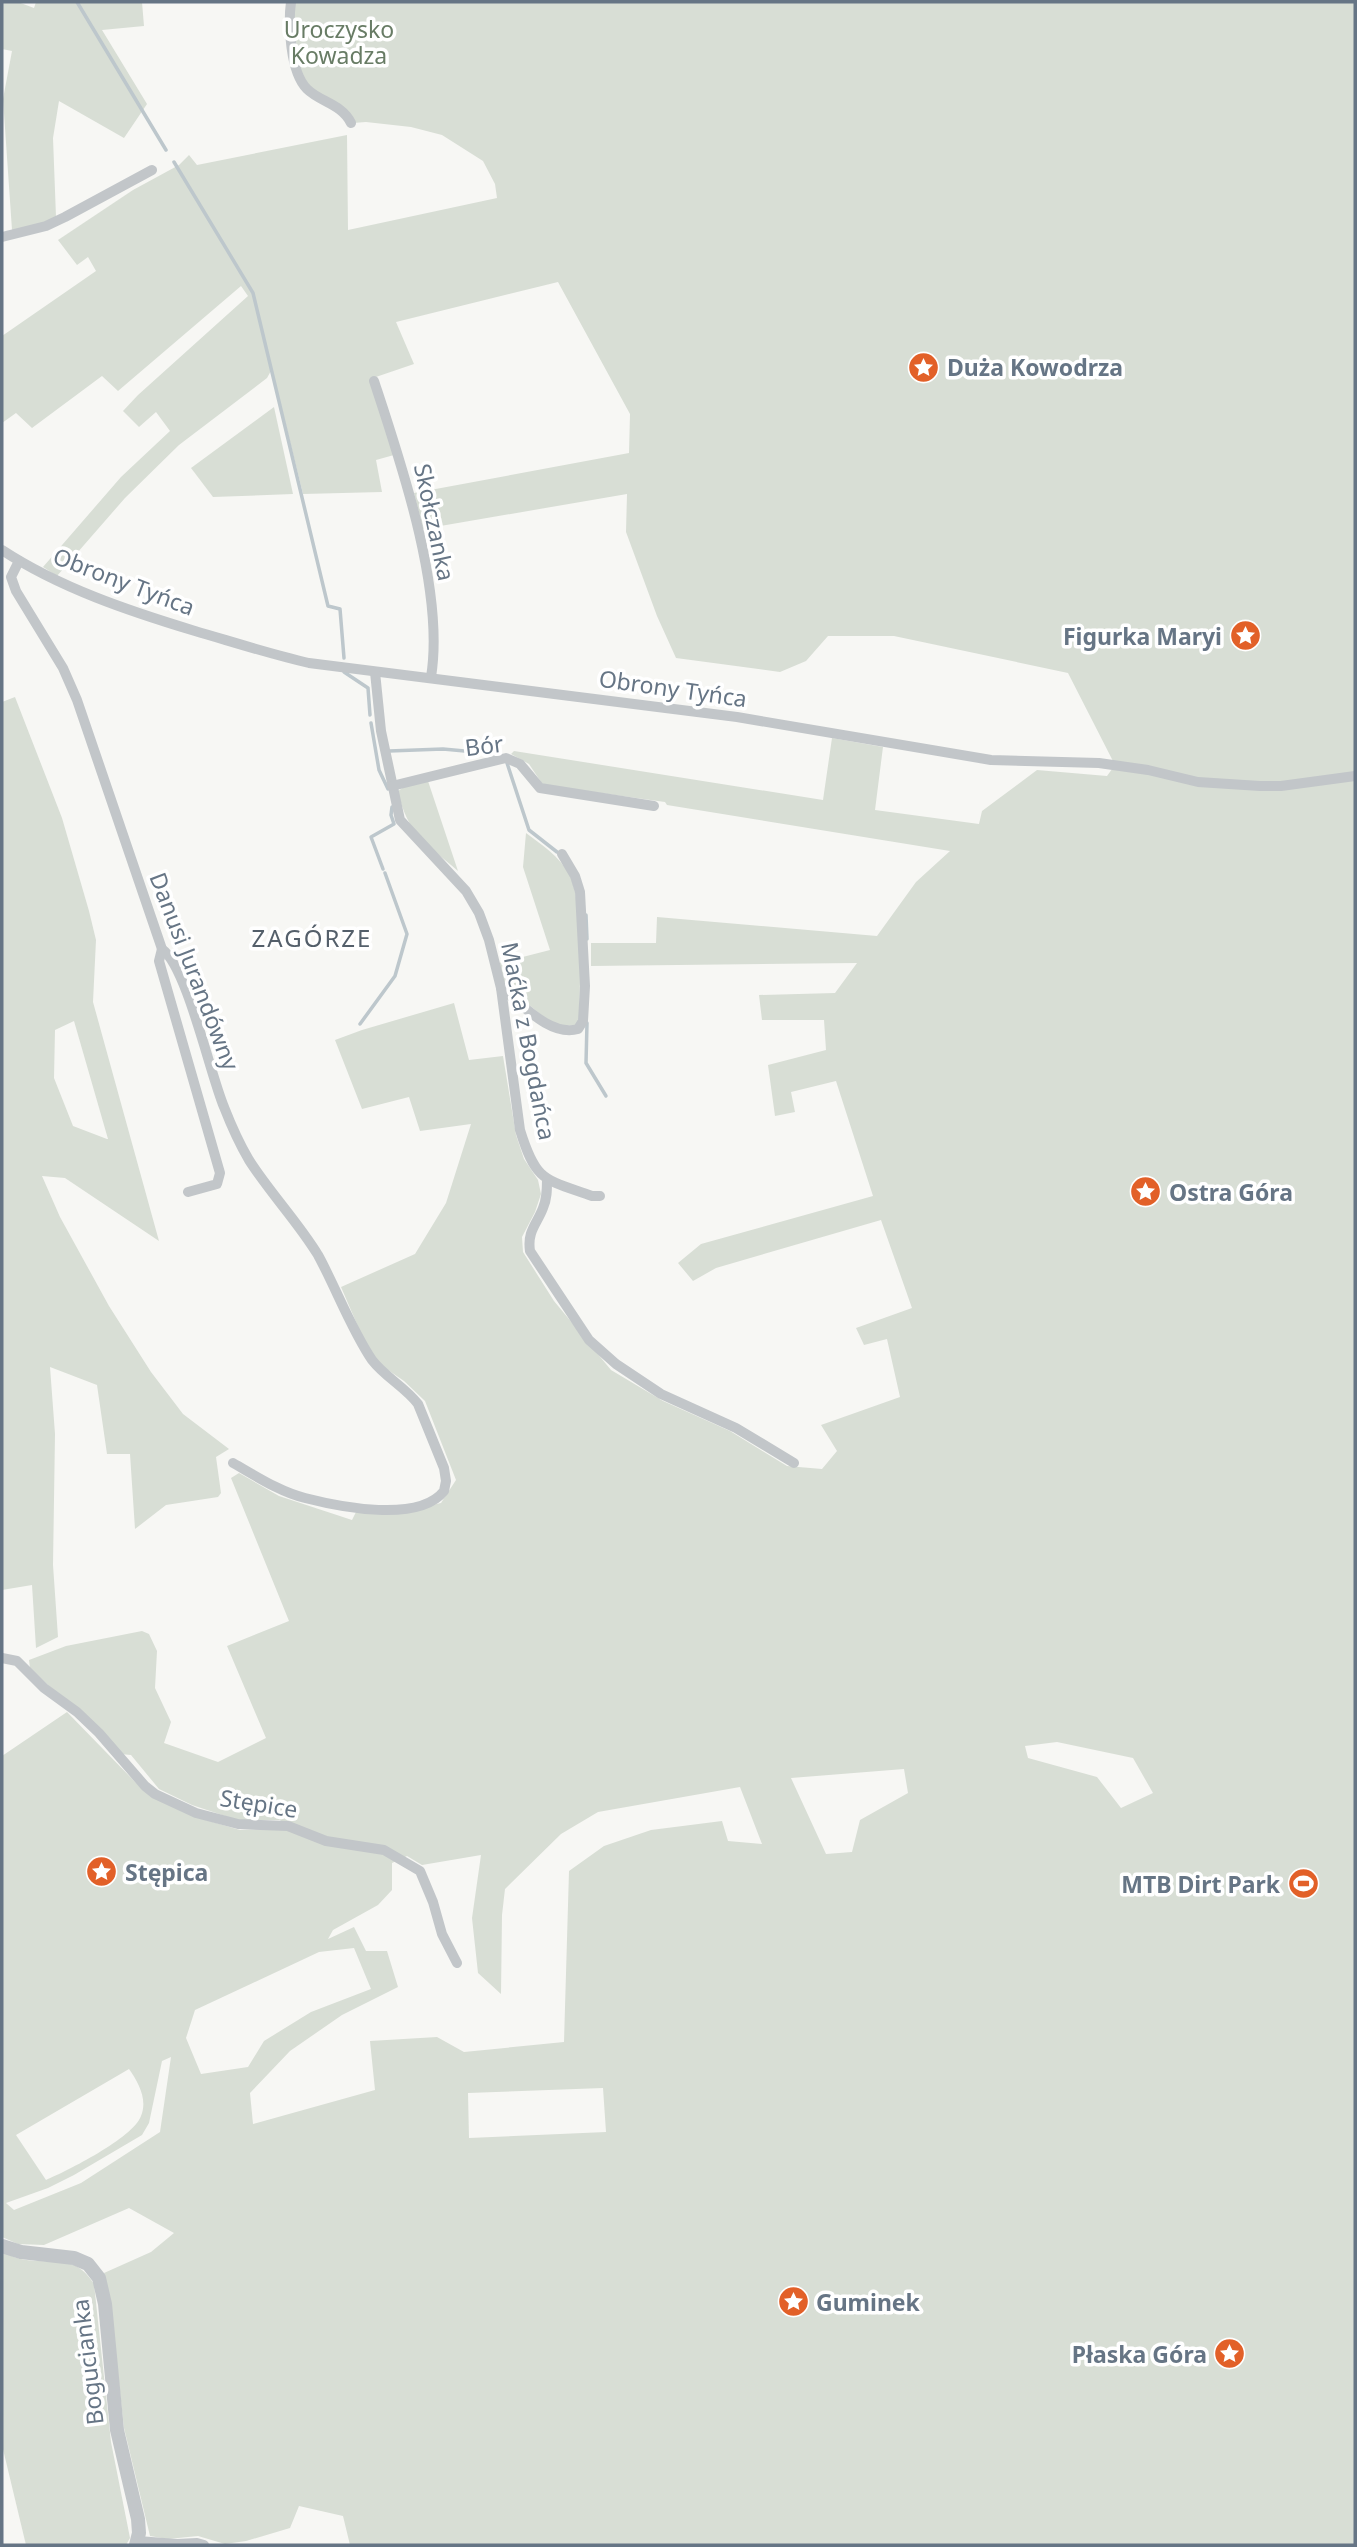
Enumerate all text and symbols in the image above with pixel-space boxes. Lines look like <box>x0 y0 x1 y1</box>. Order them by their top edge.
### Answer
park label: Uroczysko Kowadza <box>284 13 394 71</box>
place icon: Duża Kowodrza <box>907 350 941 384</box>
place label: Duża Kowodrza <box>947 351 1123 383</box>
street label: Skołczanka <box>407 461 463 583</box>
street label: Obrony Tyńca <box>49 539 199 623</box>
place icon: Figurka Maryi <box>1228 619 1262 653</box>
place label: Figurka Maryi <box>1063 620 1222 652</box>
street label: Obrony Tyńca <box>597 662 749 714</box>
street label: Bór <box>463 727 505 763</box>
street label: Danusi Jurandówny <box>143 868 248 1075</box>
district label: ZAGÓRZE <box>252 921 372 954</box>
street label: Maćka z Bogdańca <box>494 939 564 1143</box>
place icon: Ostra Góra <box>1129 1175 1163 1209</box>
place label: Ostra Góra <box>1169 1176 1293 1208</box>
street label: Stępice <box>218 1781 300 1825</box>
place icon: Stępica <box>85 1855 119 1889</box>
place label: Stępica <box>125 1856 208 1888</box>
sports icon: MTB Dirt Park <box>1286 1867 1320 1901</box>
place label: MTB Dirt Park <box>1121 1868 1281 1900</box>
place icon: Guminek <box>776 2285 810 2319</box>
place label: Guminek <box>816 2286 921 2318</box>
street label: Bogucianka <box>63 2297 111 2427</box>
place icon: Płaska Góra <box>1213 2337 1247 2371</box>
place label: Płaska Góra <box>1072 2338 1207 2370</box>

